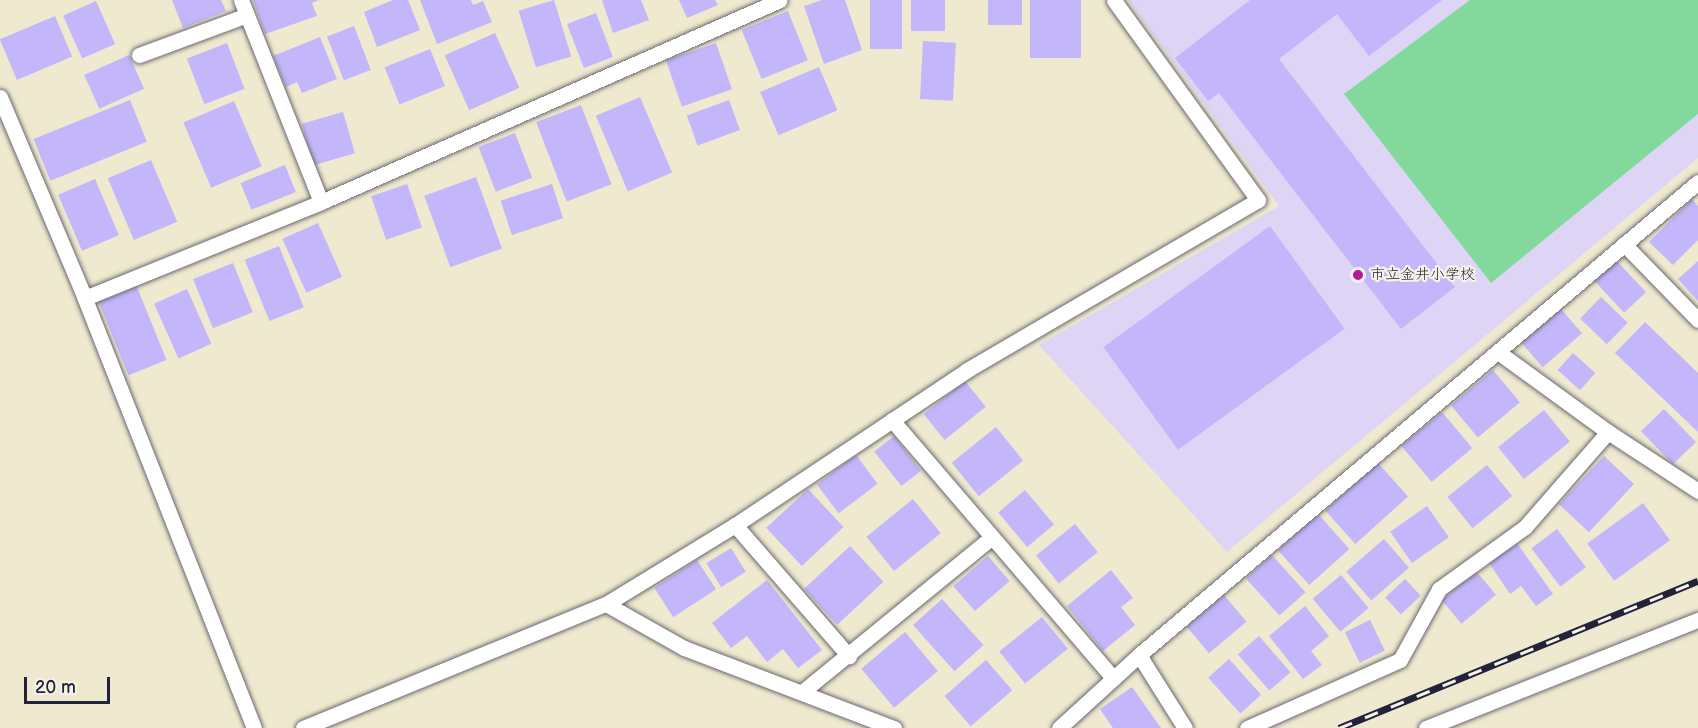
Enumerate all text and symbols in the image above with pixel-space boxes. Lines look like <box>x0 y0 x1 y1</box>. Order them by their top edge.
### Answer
place label: 市立金井小学校 <box>1370 266 1475 284</box>
marker: 市立金井小学校 <box>1351 268 1365 282</box>
scale bar <box>27 665 112 703</box>
text: 20 m <box>35 677 76 698</box>

